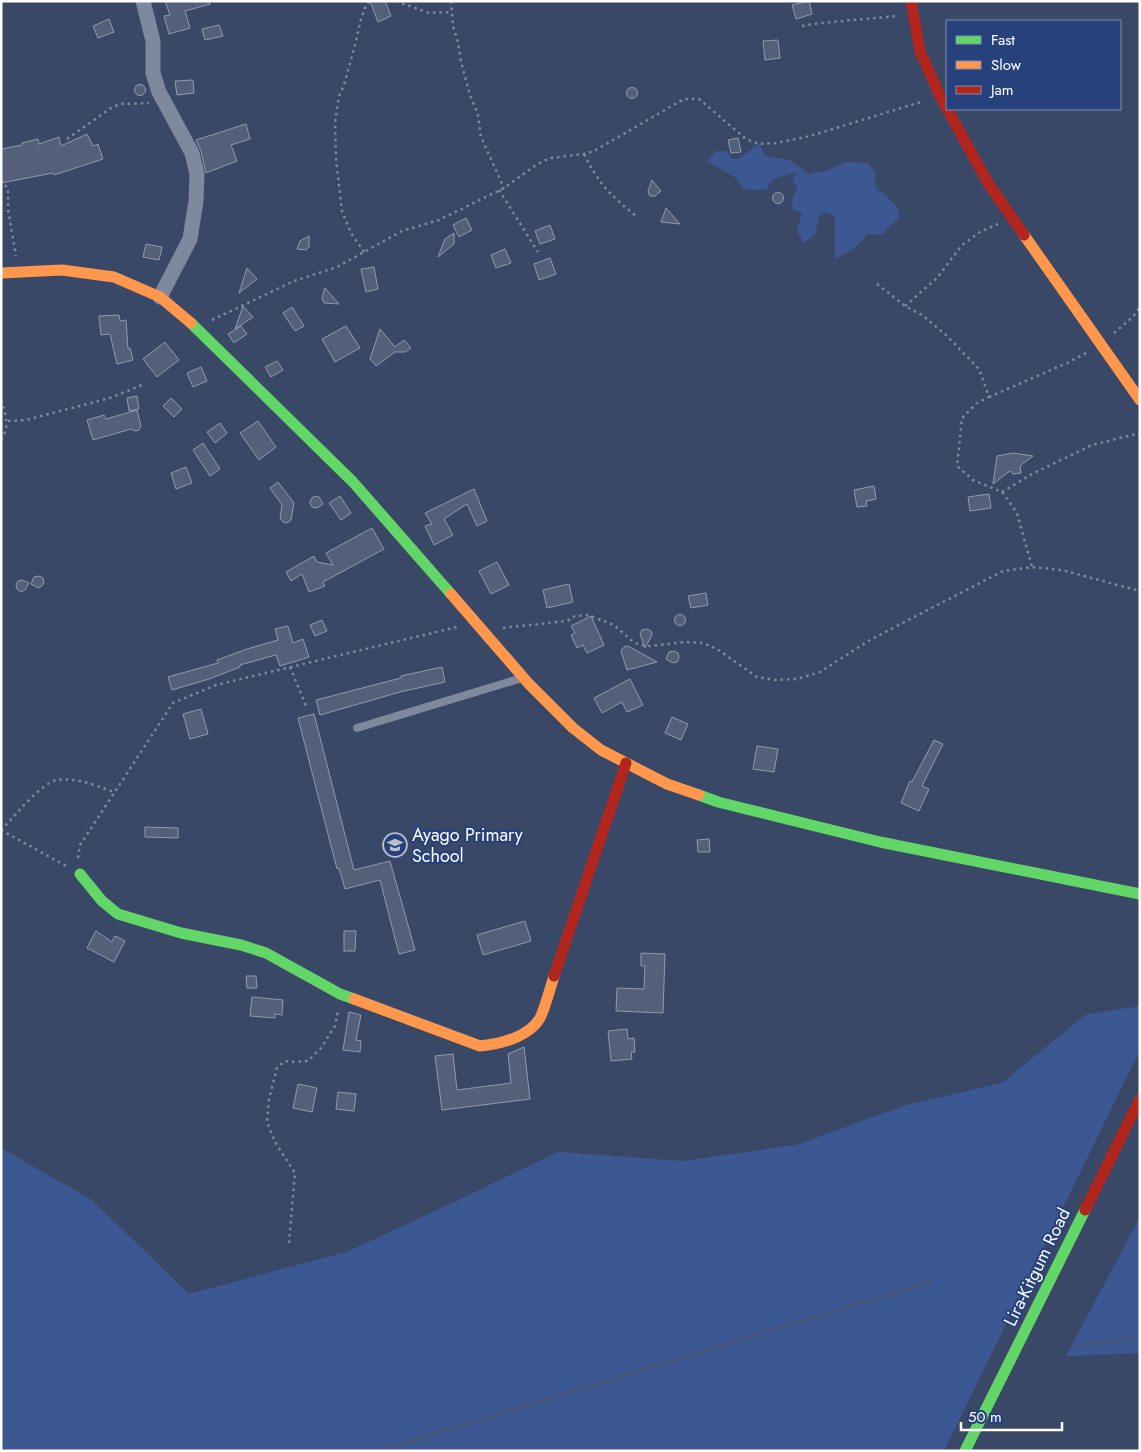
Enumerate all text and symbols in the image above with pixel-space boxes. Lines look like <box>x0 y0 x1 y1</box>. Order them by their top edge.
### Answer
legend <box>946 20 1121 110</box>
text: Fast <box>991 29 1015 51</box>
text: Slow <box>991 54 1022 76</box>
text: Jam <box>989 79 1014 101</box>
place label: Ayago Primary School <box>412 822 523 869</box>
school or university icon: Ayago Primary School <box>382 832 408 858</box>
street label: Lira-Kitgum Road <box>997 1204 1077 1330</box>
scale bar <box>961 1400 1062 1432</box>
text: 50 m <box>968 1406 1002 1428</box>

